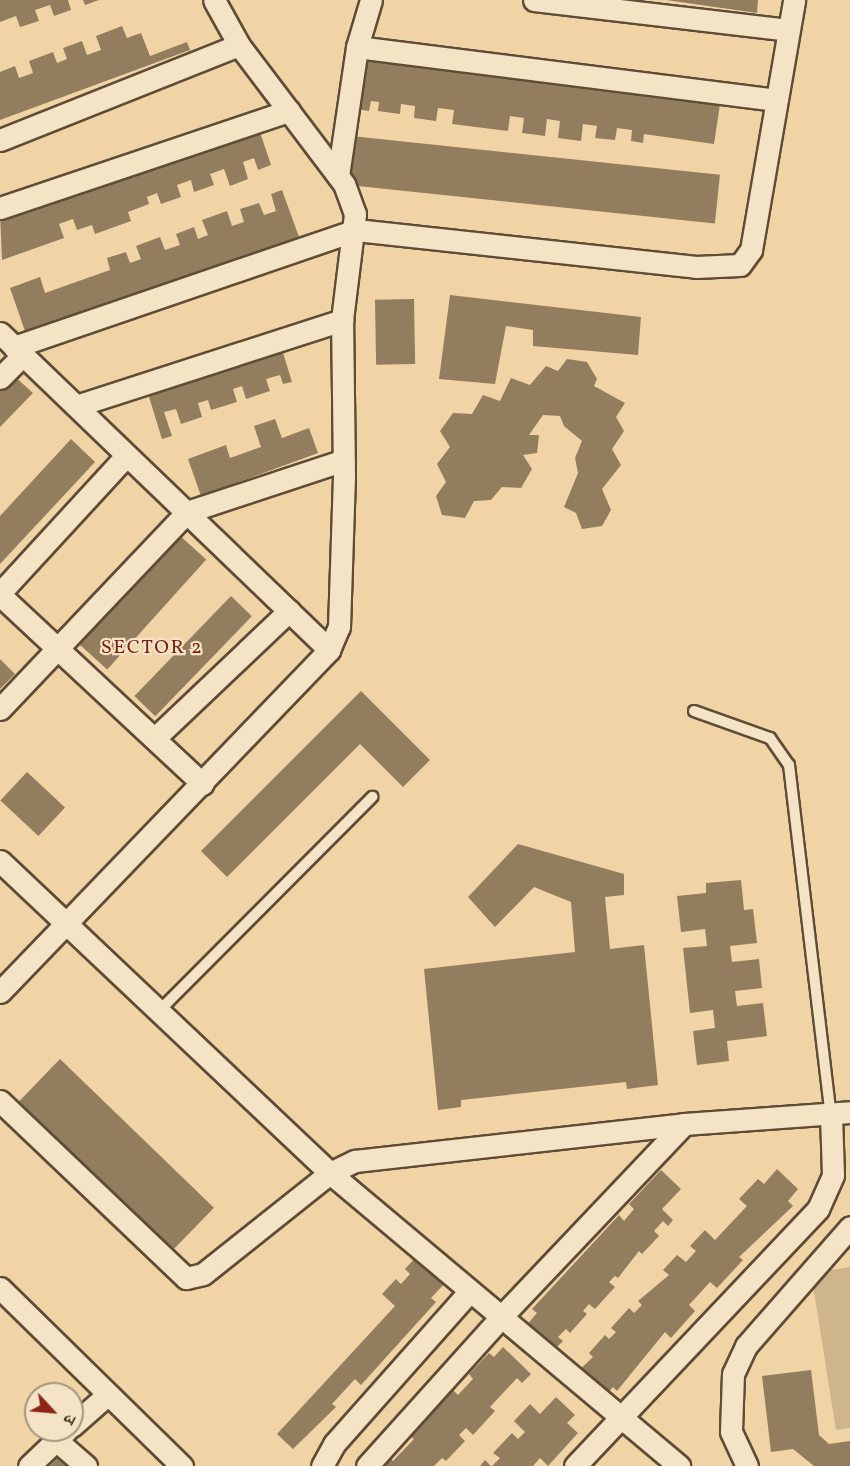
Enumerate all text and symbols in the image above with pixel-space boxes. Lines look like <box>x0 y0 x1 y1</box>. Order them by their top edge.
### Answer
district label: SECTOR 2 <box>101 636 203 660</box>
north arrow <box>24 1382 84 1442</box>
text: उ <box>57 1411 80 1428</box>

